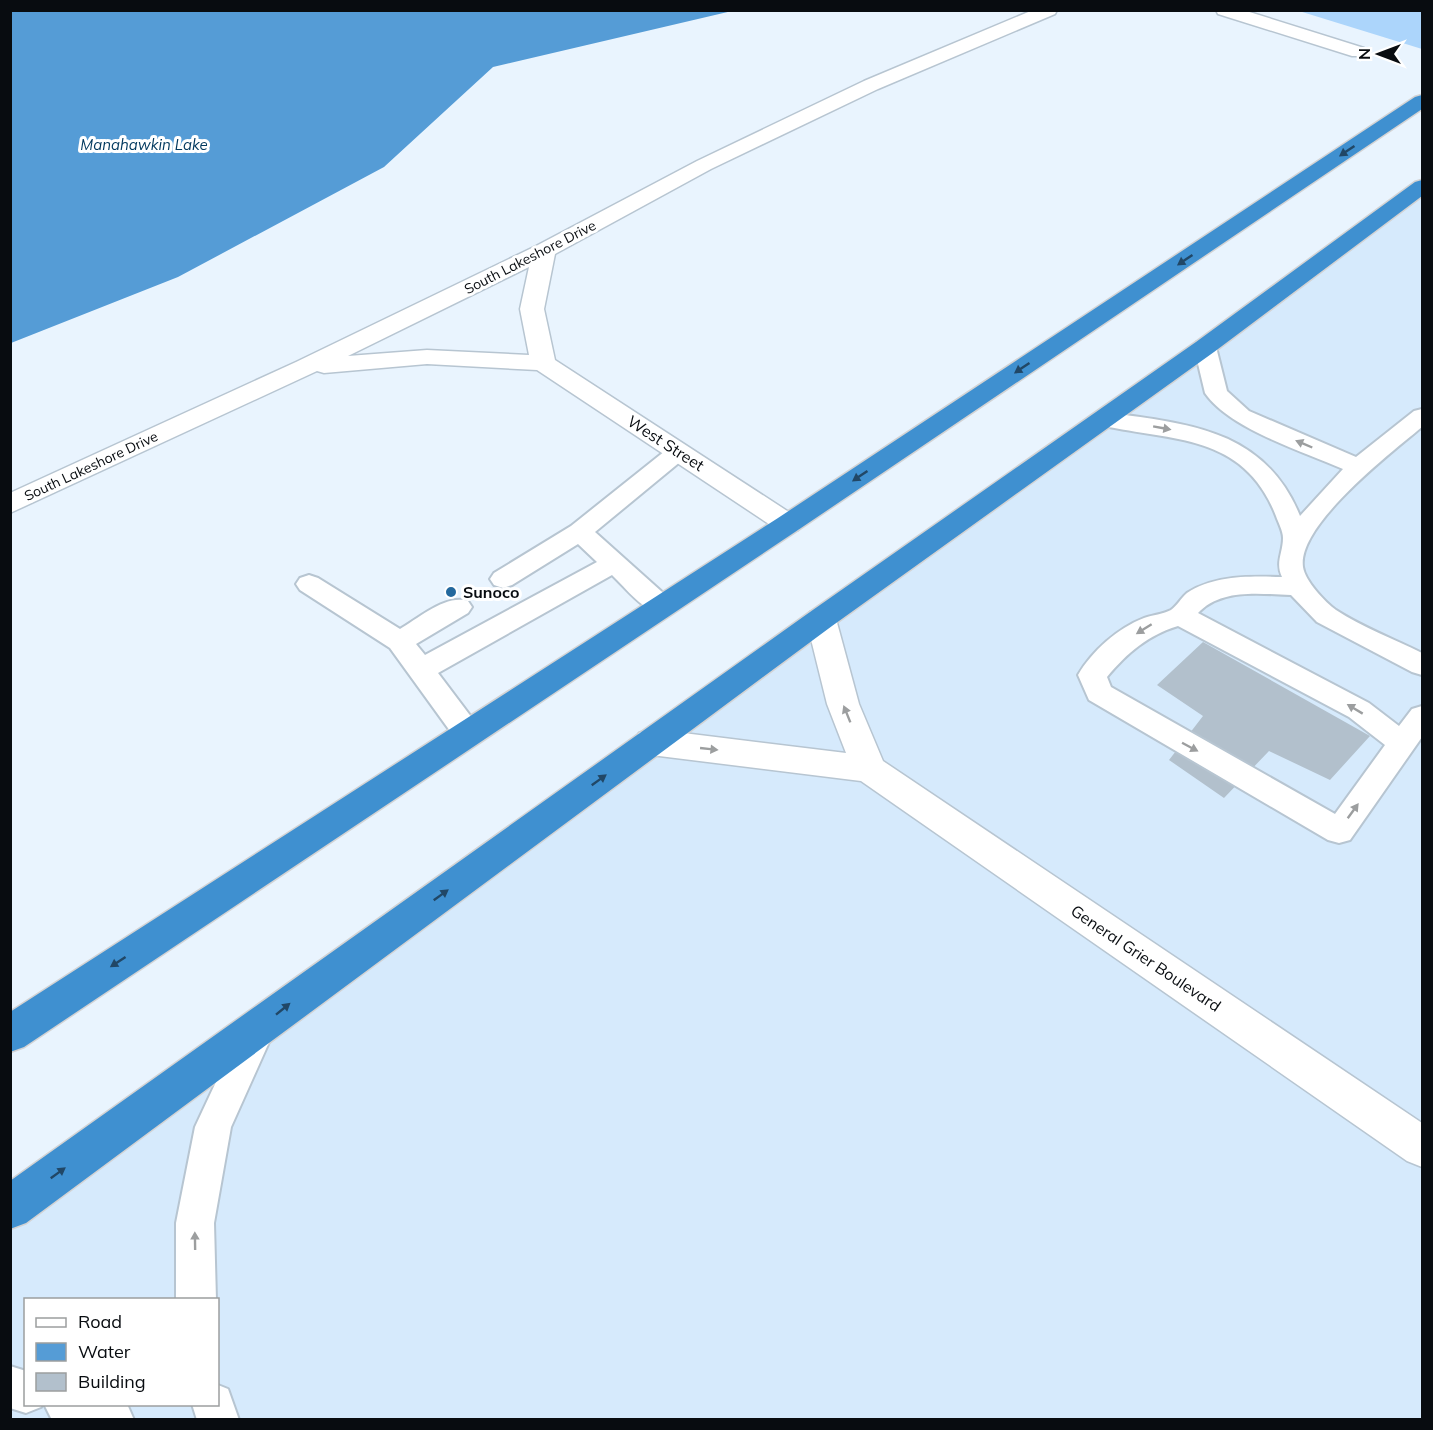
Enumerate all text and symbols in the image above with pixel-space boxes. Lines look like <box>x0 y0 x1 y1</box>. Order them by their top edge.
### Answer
north arrow <box>1349 24 1409 84</box>
text: N <box>1354 48 1374 60</box>
water label: Manahawkin Lake <box>80 135 208 154</box>
one-way arrow <box>1339 146 1355 157</box>
street label: South Lakeshore Drive <box>461 216 599 298</box>
one-way arrow <box>1176 254 1193 265</box>
one-way arrow <box>1014 362 1030 373</box>
street label: West Street <box>624 411 708 475</box>
one-way arrow <box>1153 424 1172 433</box>
street label: South Lakeshore Drive <box>21 427 161 505</box>
one-way arrow <box>1295 439 1313 448</box>
one-way arrow <box>852 470 868 481</box>
place label: Sunoco <box>463 582 519 602</box>
marker: Sunoco <box>444 585 458 599</box>
one-way arrow <box>1135 623 1152 634</box>
one-way arrow <box>1347 703 1363 714</box>
one-way arrow <box>842 705 852 723</box>
one-way arrow <box>1182 742 1199 752</box>
one-way arrow <box>700 744 719 754</box>
one-way arrow <box>591 774 607 786</box>
one-way arrow <box>1347 803 1359 819</box>
one-way arrow <box>434 889 449 901</box>
street label: General Grier Boulevard <box>1067 900 1225 1016</box>
one-way arrow <box>111 956 127 968</box>
one-way arrow <box>276 1004 291 1016</box>
one-way arrow <box>49 1167 65 1179</box>
one-way arrow <box>190 1232 200 1251</box>
legend <box>24 1298 219 1406</box>
text: Road <box>78 1310 122 1333</box>
text: Water <box>78 1340 131 1363</box>
text: Building <box>78 1370 146 1393</box>

